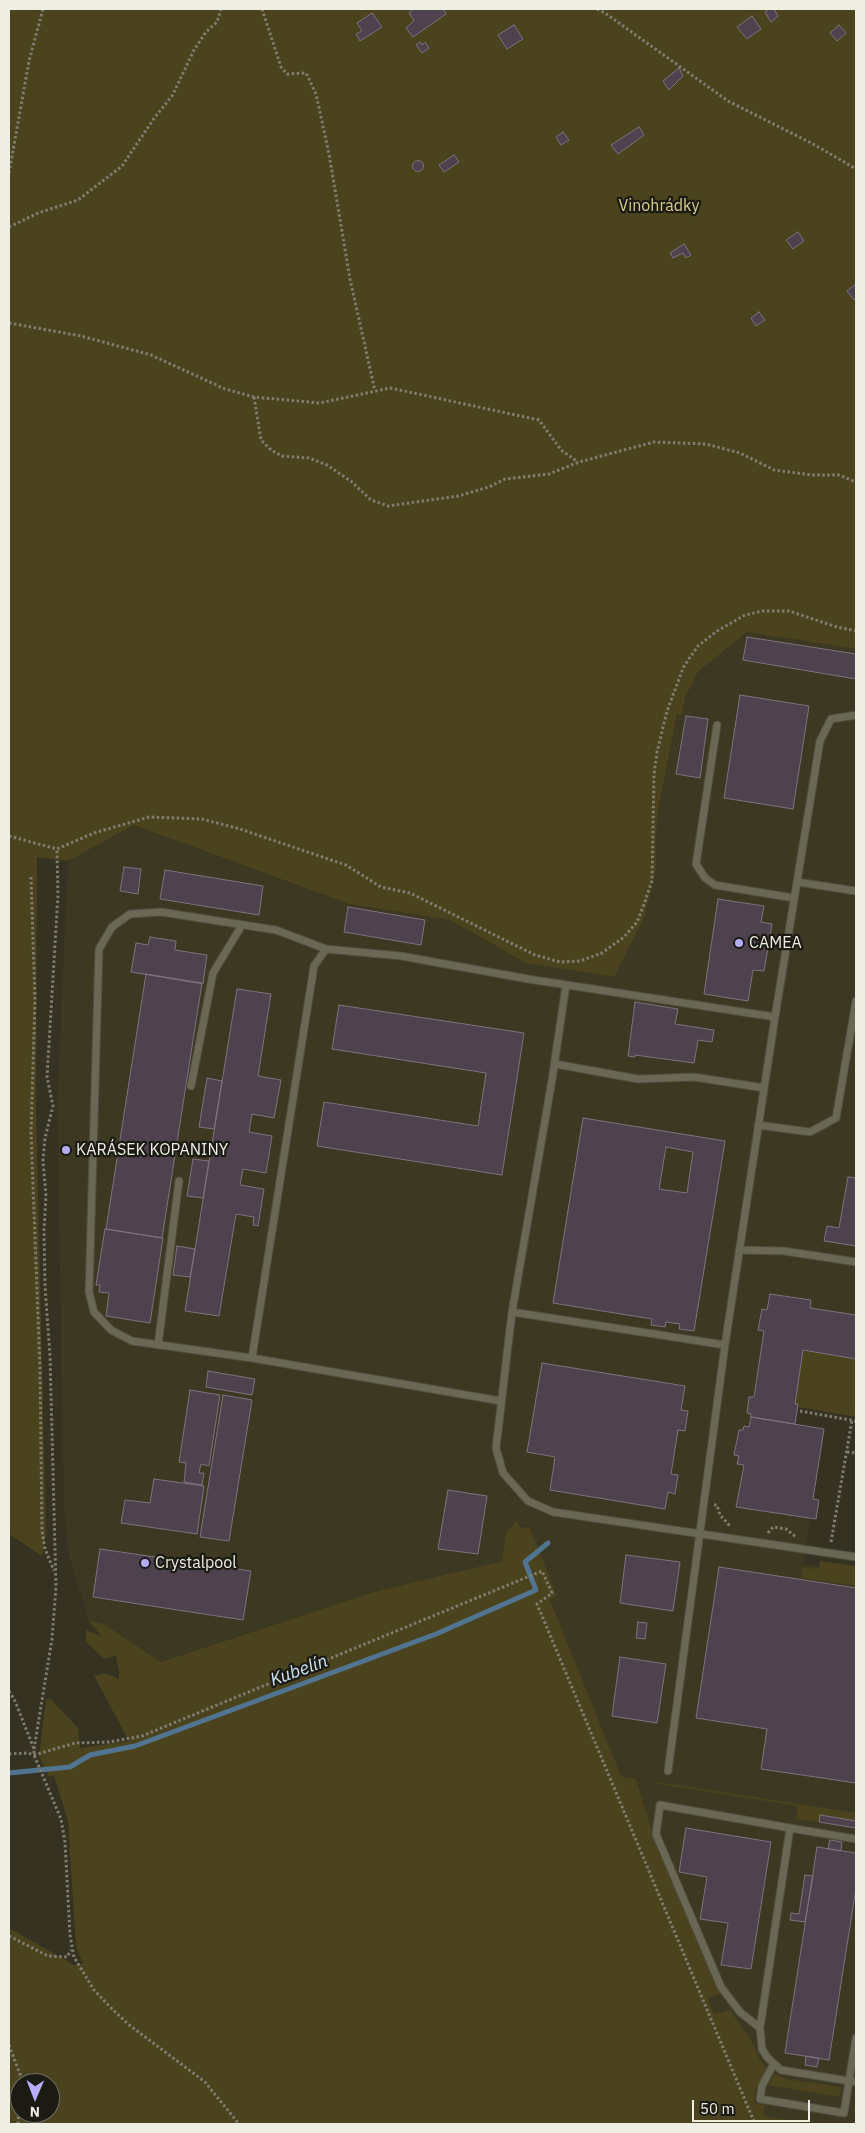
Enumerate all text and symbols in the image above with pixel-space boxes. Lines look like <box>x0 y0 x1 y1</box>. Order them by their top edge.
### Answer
park label: Vinohrádky <box>619 196 699 216</box>
place label: CAMEA <box>749 933 802 953</box>
marker: CAMEA <box>733 937 745 949</box>
place label: KARÁSEK KOPANINY <box>76 1140 228 1160</box>
marker: KARÁSEK KOPANINY <box>60 1144 72 1156</box>
place label: Crystalpool <box>155 1553 237 1573</box>
marker: Crystalpool <box>139 1557 151 1569</box>
water label: Kubelín <box>267 1651 331 1691</box>
north arrow <box>10 2073 60 2123</box>
scale bar <box>695 2090 812 2122</box>
text: 50 m <box>700 2099 735 2118</box>
text: N <box>30 2103 40 2121</box>

